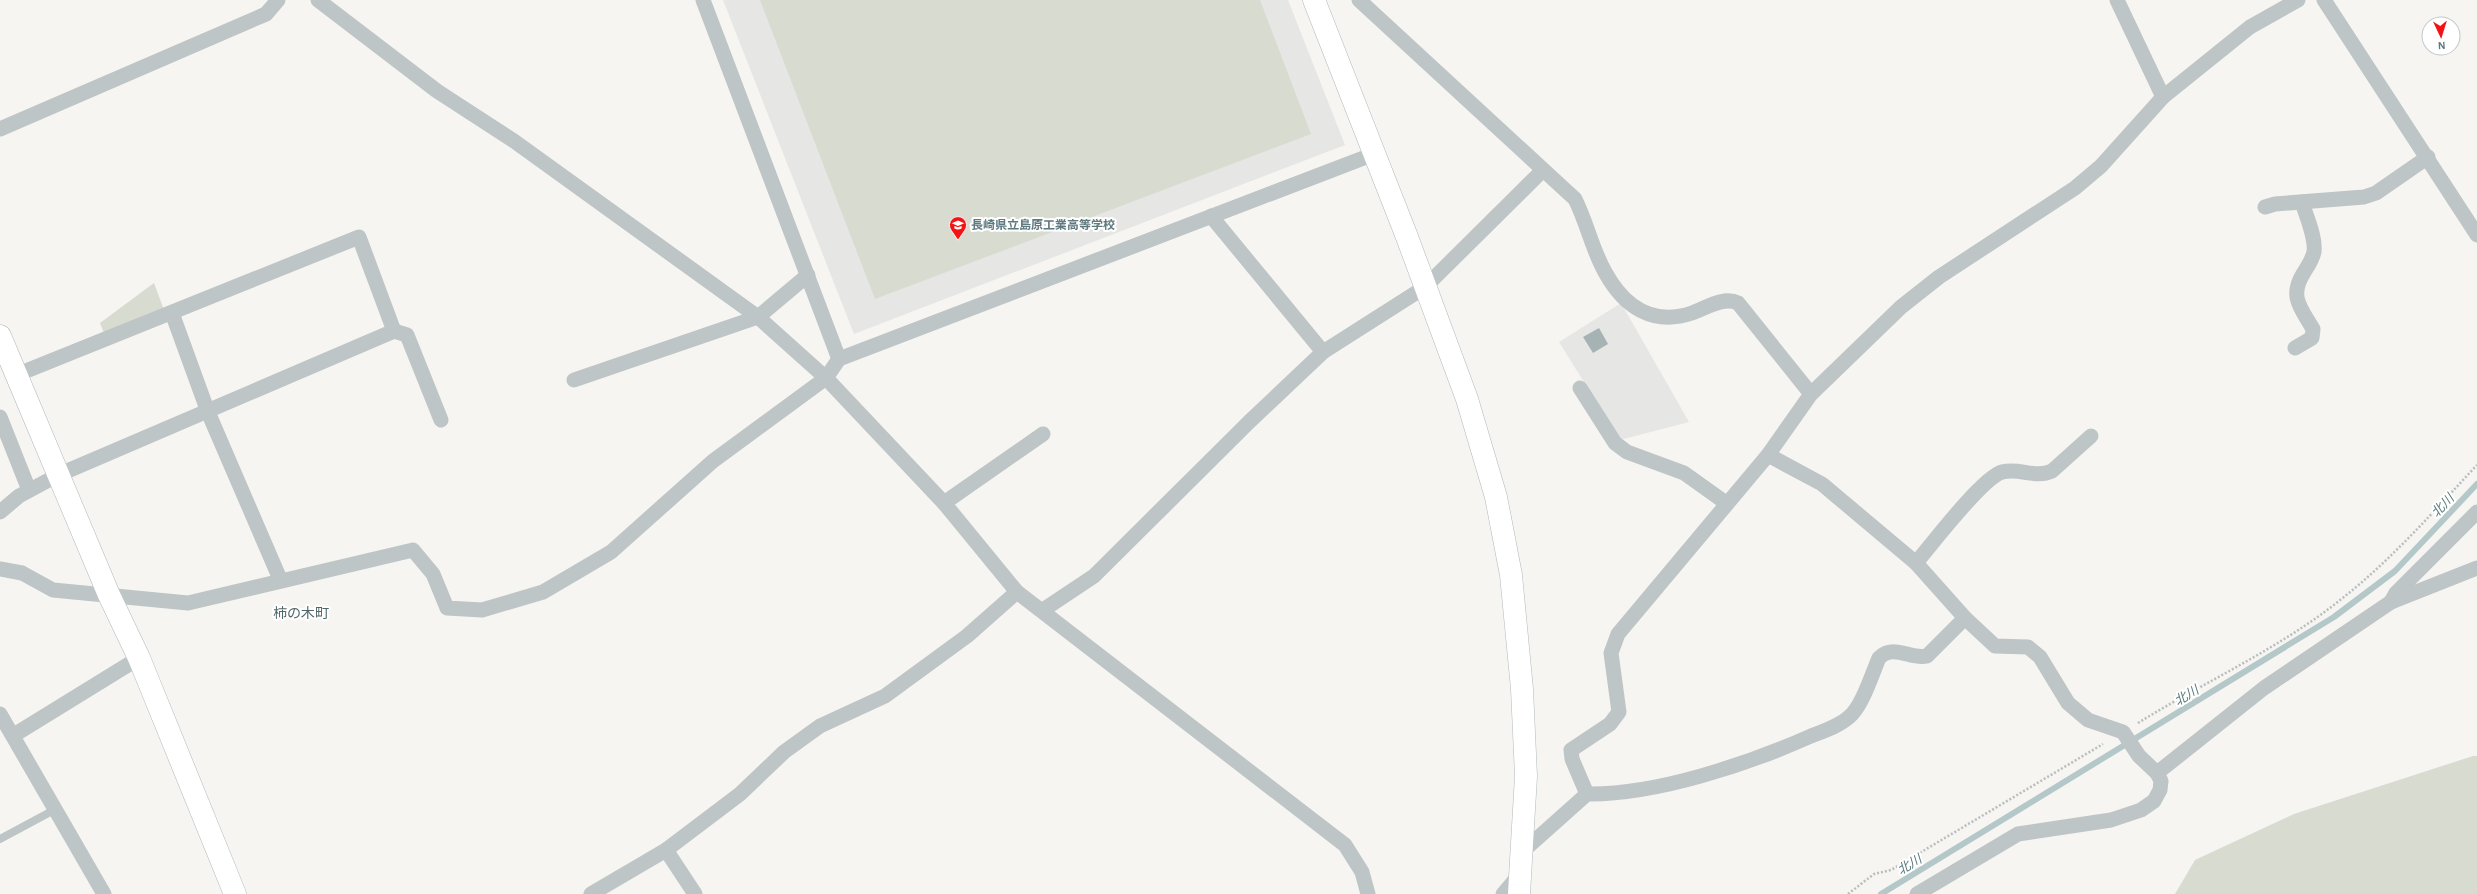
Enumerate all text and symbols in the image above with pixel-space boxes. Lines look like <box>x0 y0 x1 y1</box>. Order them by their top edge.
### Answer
north arrow <box>2421 16 2461 56</box>
text: N <box>2437 40 2446 51</box>
school or university icon: 長崎県立島原工業高等学校 <box>948 215 968 240</box>
place label: 長崎県立島原工業高等学校 <box>971 218 1115 231</box>
water label: 北川 <box>2429 490 2458 520</box>
district label: 柿の木町 <box>273 606 329 621</box>
water label: 北川 <box>2172 682 2203 709</box>
water label: 北川 <box>1895 851 1926 878</box>

